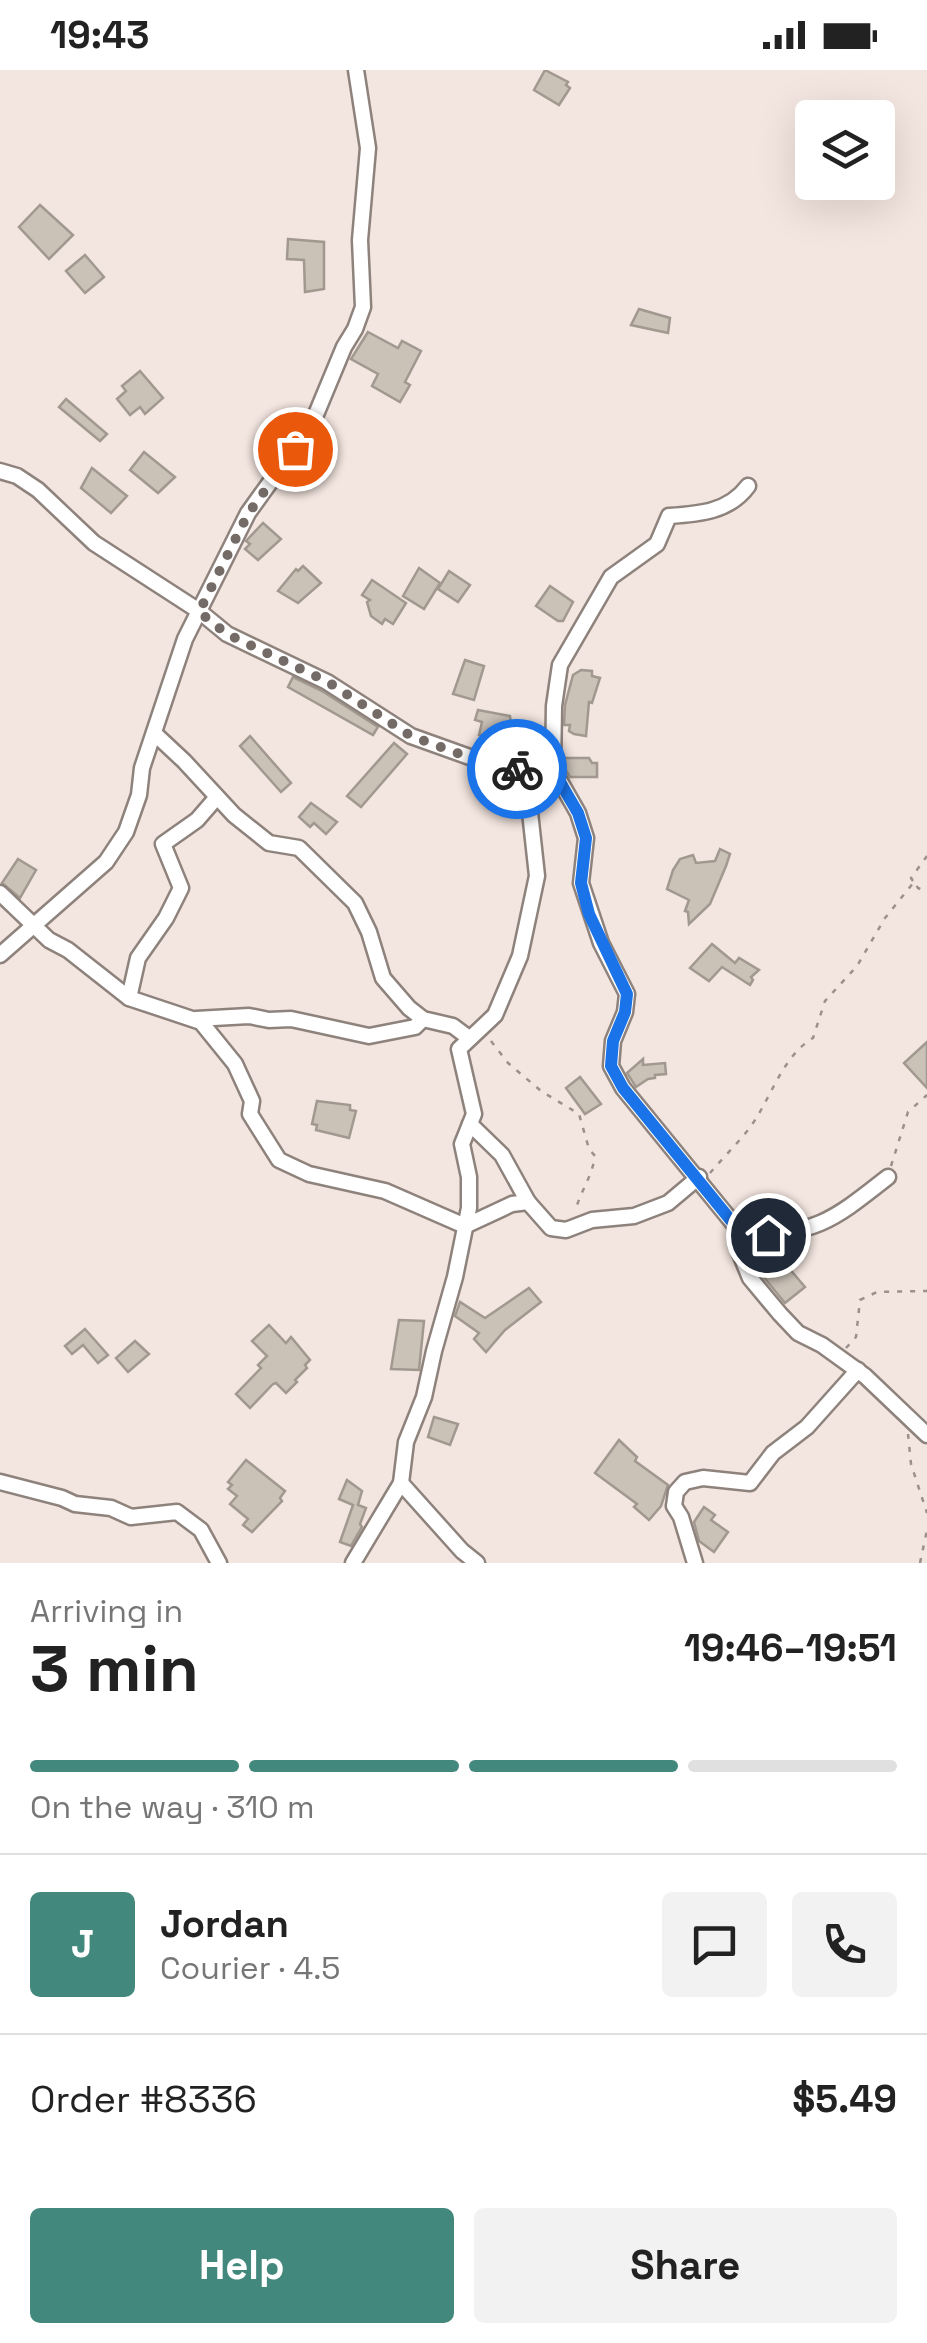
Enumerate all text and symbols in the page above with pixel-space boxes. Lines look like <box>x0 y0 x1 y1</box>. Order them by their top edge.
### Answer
text: 19:43 <box>50 11 149 59</box>
map controls <box>795 100 895 200</box>
button: layers <box>795 100 895 200</box>
pin <box>253 407 338 492</box>
icon: bag <box>268 422 323 477</box>
courier <box>467 719 567 819</box>
icon: bike <box>490 742 545 797</box>
pin <box>726 1193 811 1278</box>
icon: home <box>741 1208 796 1263</box>
text: Arriving in <box>30 1591 183 1631</box>
text: 19:46–19:51 <box>684 1624 897 1672</box>
text: 3 min <box>30 1627 199 1710</box>
text: On the way · 310 m <box>30 1787 315 1827</box>
button: chat <box>662 1892 767 1997</box>
button: phone <box>792 1892 897 1997</box>
text: Jordan <box>160 1900 289 1948</box>
text: J <box>71 1920 94 1968</box>
text: Courier · 4.5 <box>160 1948 341 1988</box>
text: Order #8336 <box>30 2075 257 2123</box>
text: $5.49 <box>792 2075 897 2123</box>
button: Help <box>30 2208 454 2323</box>
button: Share <box>474 2208 897 2323</box>

